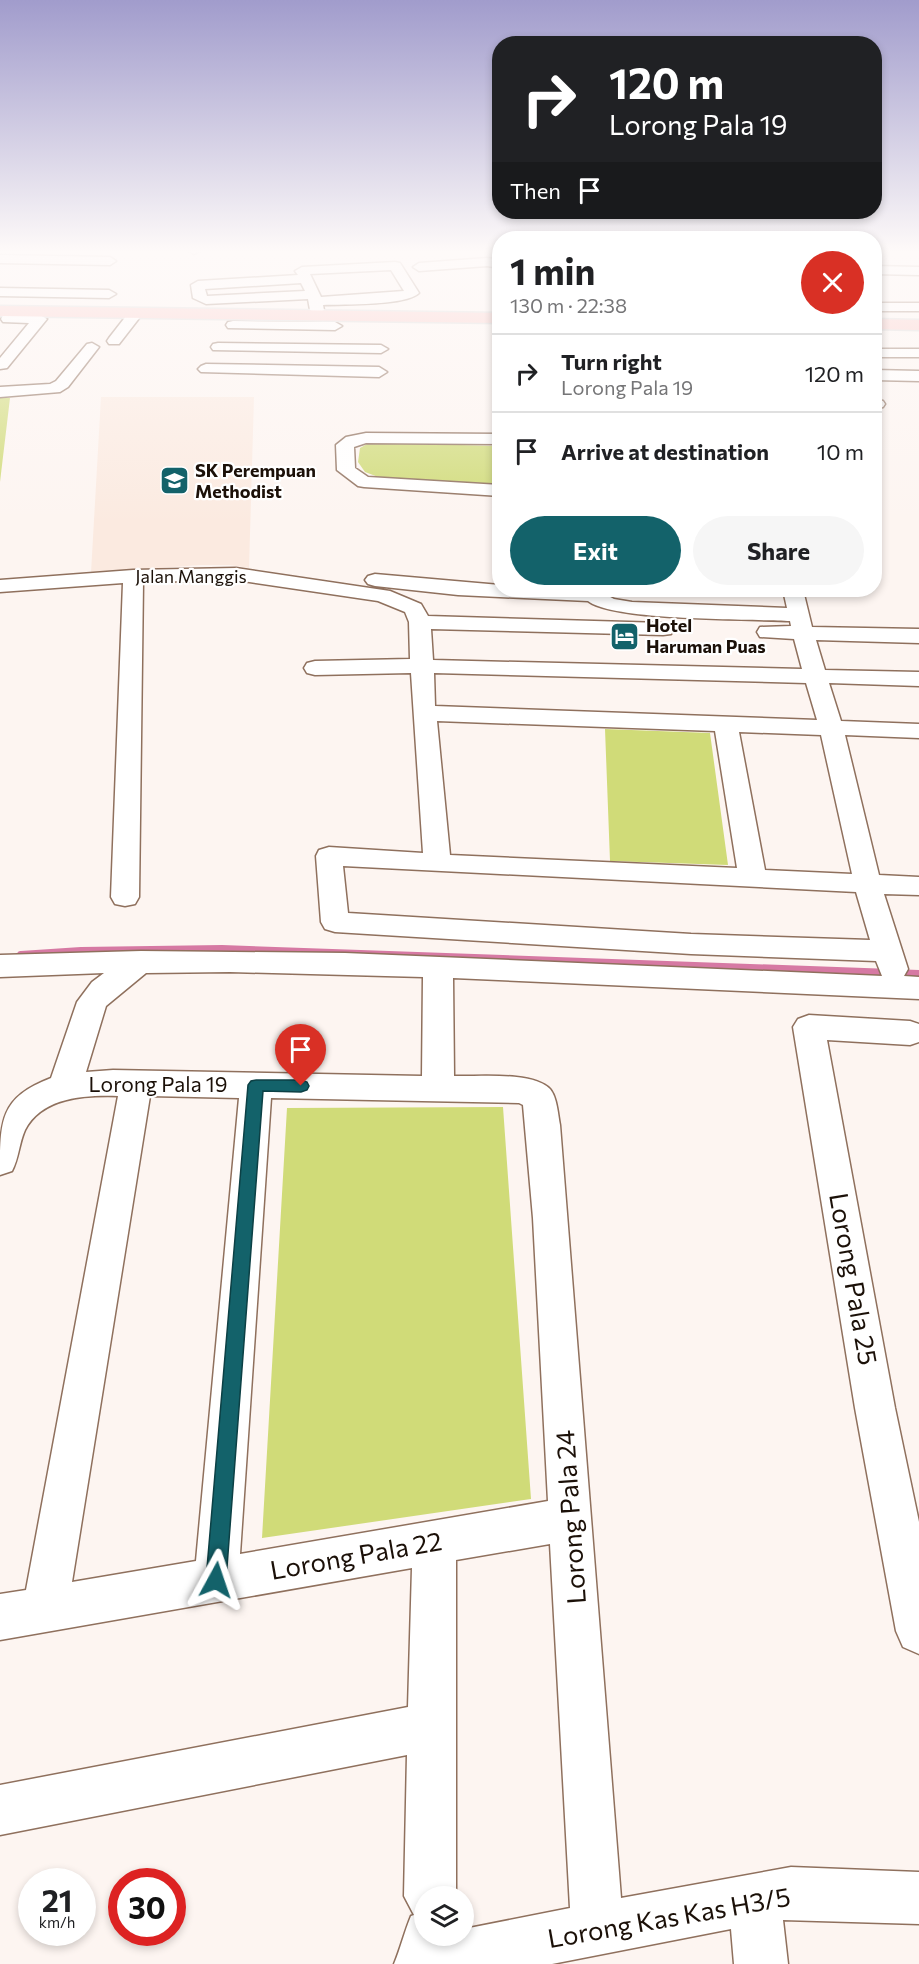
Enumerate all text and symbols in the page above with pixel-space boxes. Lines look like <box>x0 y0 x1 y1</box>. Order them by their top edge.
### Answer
text: 120 m <box>609 56 724 108</box>
icon: right <box>510 60 588 138</box>
text: Lorong Pala 19 <box>609 108 787 141</box>
icon: arrive <box>573 174 606 207</box>
text: Then <box>510 177 561 204</box>
text: 1 min <box>510 248 595 292</box>
button: close <box>801 251 864 314</box>
text: 130 m · 22:38 <box>510 293 627 317</box>
text: Turn right <box>561 348 662 375</box>
icon: right <box>510 357 543 390</box>
text: 120 m <box>805 360 864 387</box>
text: Lorong Pala 19 <box>561 375 693 399</box>
icon: arrive <box>510 435 543 468</box>
text: Arrive at destination <box>561 438 769 465</box>
text: 10 m <box>817 438 864 465</box>
place label: SK Perempuan Methodist <box>195 459 316 502</box>
school or university icon: SK Perempuan Methodist <box>158 465 190 497</box>
button: Exit <box>510 516 681 585</box>
button: Share <box>693 516 864 585</box>
street label: Jalan Manggis <box>135 565 247 587</box>
place label: Hotel Haruman Puas <box>646 614 766 657</box>
hotel icon: Hotel Haruman Puas <box>609 620 641 652</box>
pin <box>275 1024 326 1086</box>
icon: arrive <box>284 1033 317 1066</box>
street label: Lorong Pala 19 <box>89 1071 227 1096</box>
street label: Lorong Pala 25 <box>824 1190 885 1367</box>
street label: Lorong Pala 24 <box>548 1429 591 1605</box>
street label: Lorong Pala 22 <box>267 1524 444 1585</box>
position arrow <box>184 1548 248 1612</box>
speed limit sign: 30 <box>108 1868 186 1946</box>
street label: Lorong Kas Kas H3/5 <box>545 1880 793 1953</box>
text: 21 <box>42 1881 72 1918</box>
map controls <box>414 1886 474 1946</box>
button: layers <box>414 1886 474 1946</box>
text: km/h <box>39 1913 75 1931</box>

